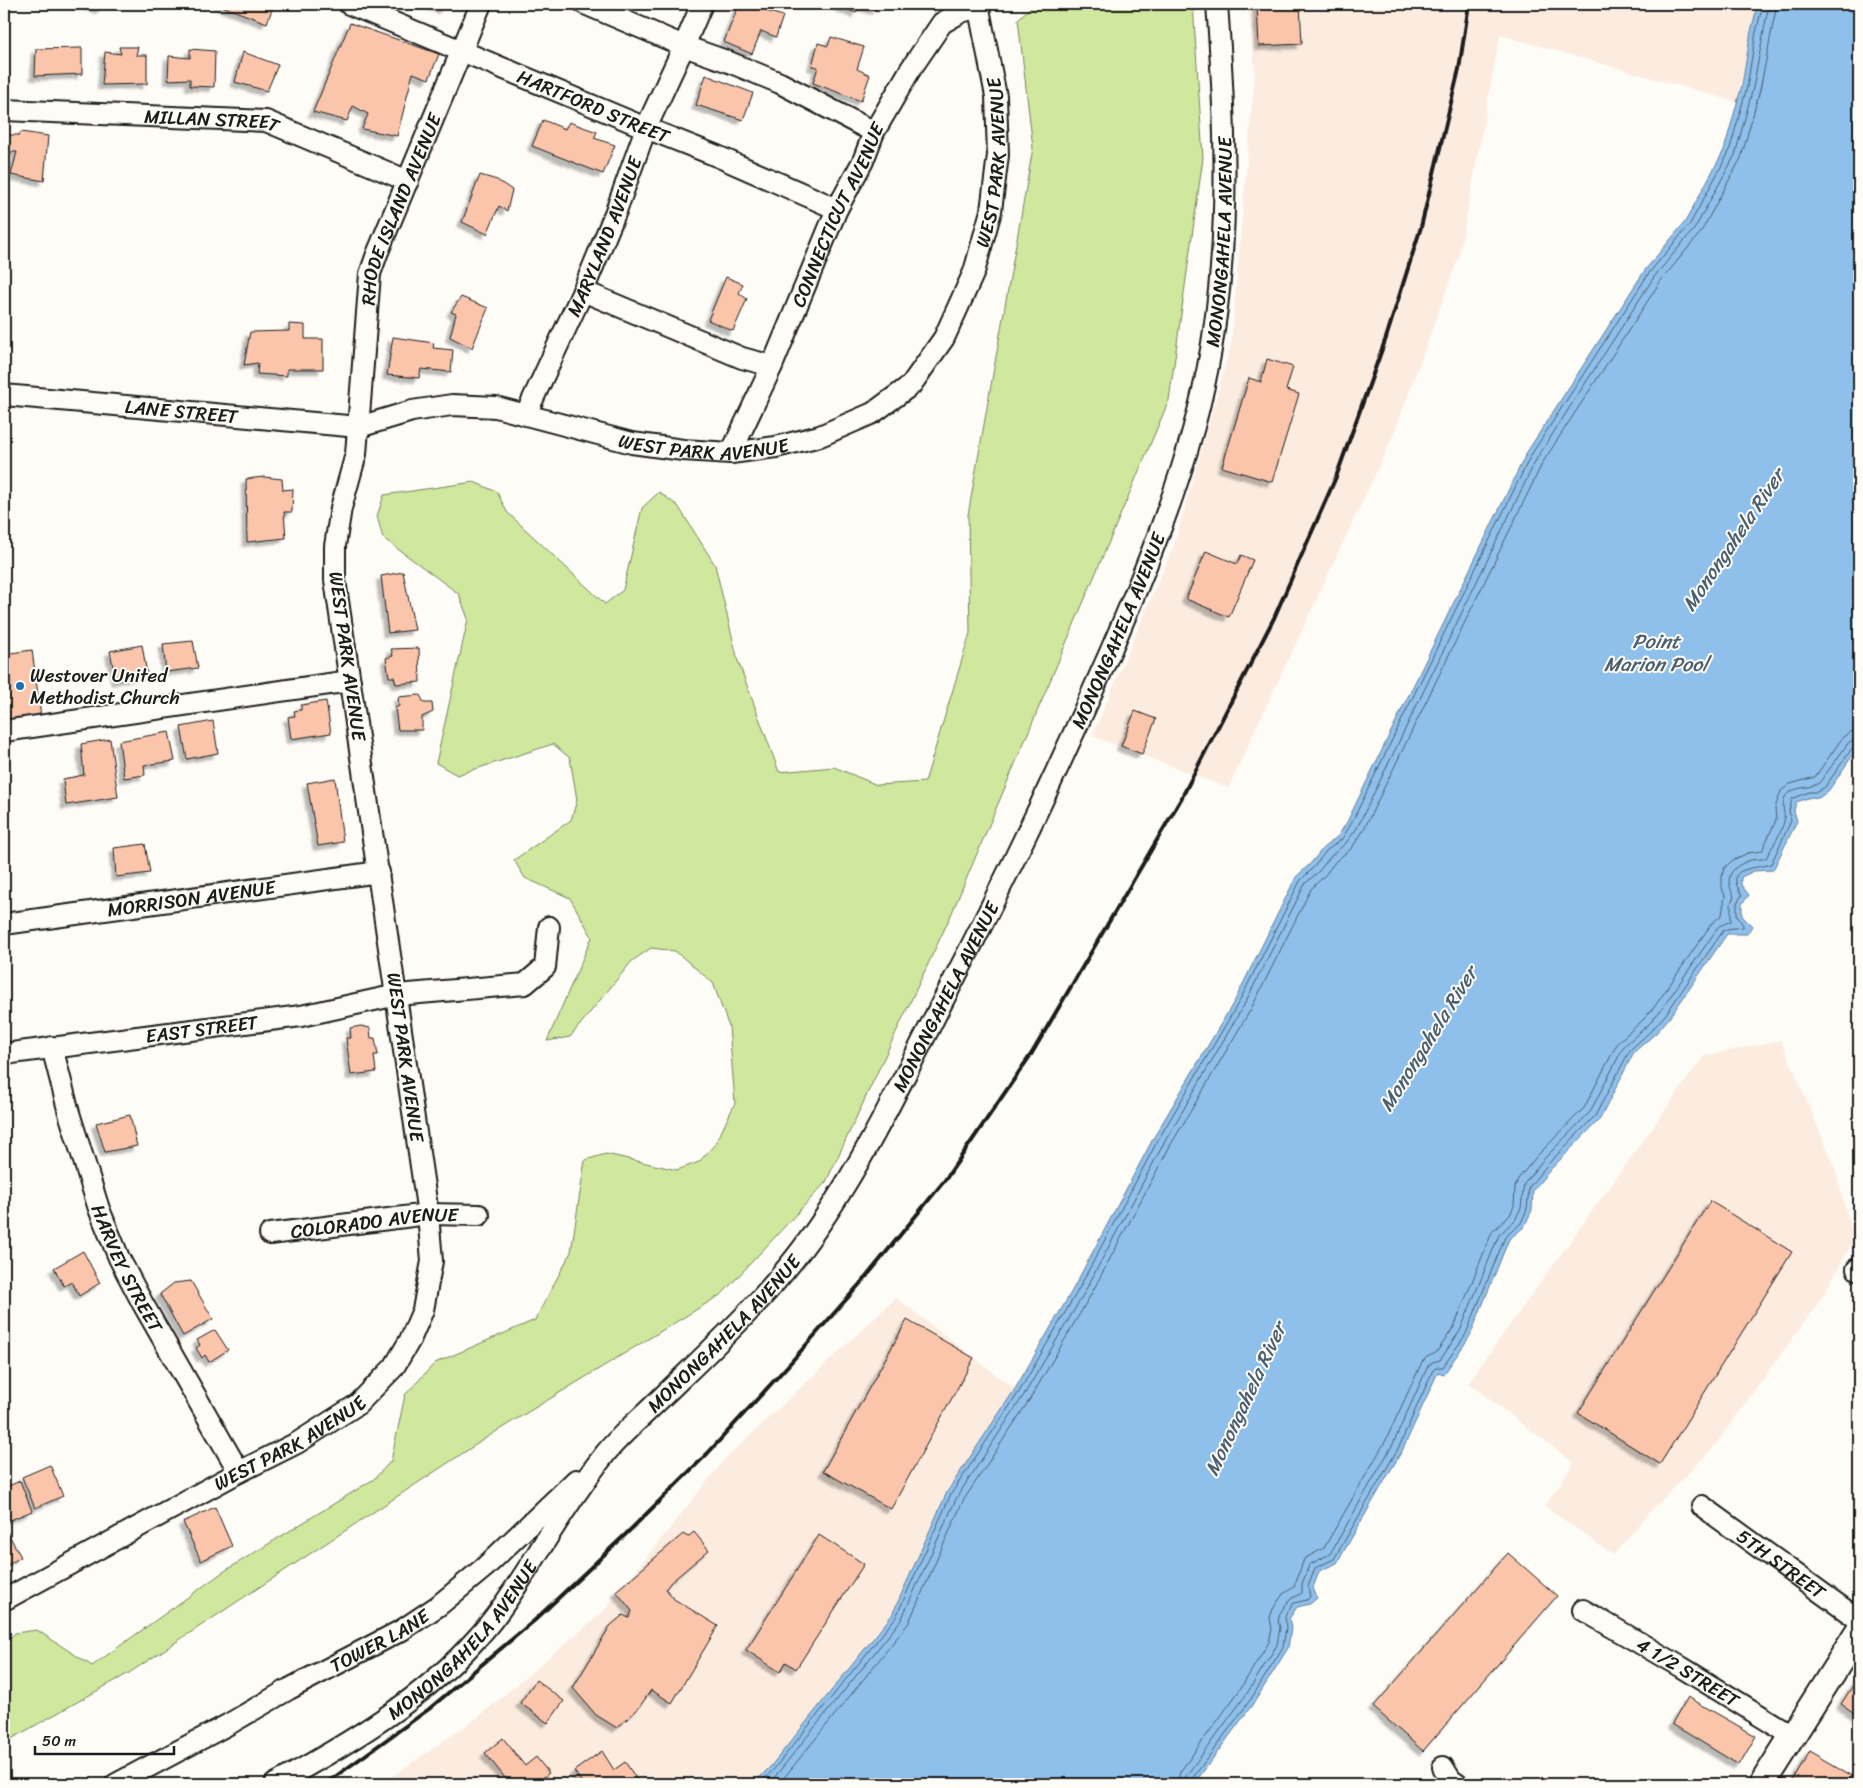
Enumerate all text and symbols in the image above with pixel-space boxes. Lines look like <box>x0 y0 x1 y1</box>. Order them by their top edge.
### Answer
street label: HARTFORD STREET <box>512 60 676 153</box>
street label: WEST PARK AVENUE <box>966 73 1015 251</box>
street label: MILLAN STREET <box>144 100 285 142</box>
street label: RHODE ISLAND AVENUE <box>352 107 451 306</box>
street label: CONNECTICUT AVENUE <box>782 115 894 312</box>
street label: MONONGAHELA AVENUE <box>1196 135 1242 349</box>
street label: MARYLAND AVENUE <box>557 151 652 322</box>
street label: LANE STREET <box>124 390 241 433</box>
street label: WEST PARK AVENUE <box>615 424 794 470</box>
water label: Monongahela River <box>1673 459 1796 619</box>
street label: MONONGAHELA AVENUE <box>1062 527 1175 734</box>
street label: WEST PARK AVENUE <box>319 569 376 744</box>
water label: Point Marion Pool <box>1604 624 1712 682</box>
place label: Westover United Methodist Church <box>30 659 180 714</box>
marker: Westover United Methodist Church <box>14 680 26 692</box>
street label: MORRISON AVENUE <box>105 870 279 926</box>
street label: MONONGAHELA AVENUE <box>883 894 1009 1098</box>
water label: Monongahela River <box>1370 957 1489 1119</box>
street label: WEST PARK AVENUE <box>377 970 434 1145</box>
street label: EAST STREET <box>143 1006 261 1053</box>
street label: COLORADO AVENUE <box>289 1198 460 1248</box>
street label: HARVEY STREET <box>82 1199 172 1339</box>
street label: MONONGAHELA AVENUE <box>639 1246 810 1421</box>
water label: Monongahela River <box>1195 1313 1298 1482</box>
street label: WEST PARK AVENUE <box>208 1387 376 1500</box>
street label: 5TH STREET <box>1729 1520 1834 1609</box>
street label: MONONGAHELA AVENUE <box>380 1552 547 1729</box>
street label: TOWER LANE <box>324 1599 438 1682</box>
street label: 4 1/2 STREET <box>1630 1629 1747 1717</box>
scale bar <box>35 1723 174 1755</box>
text: 50 m <box>42 1728 77 1754</box>

